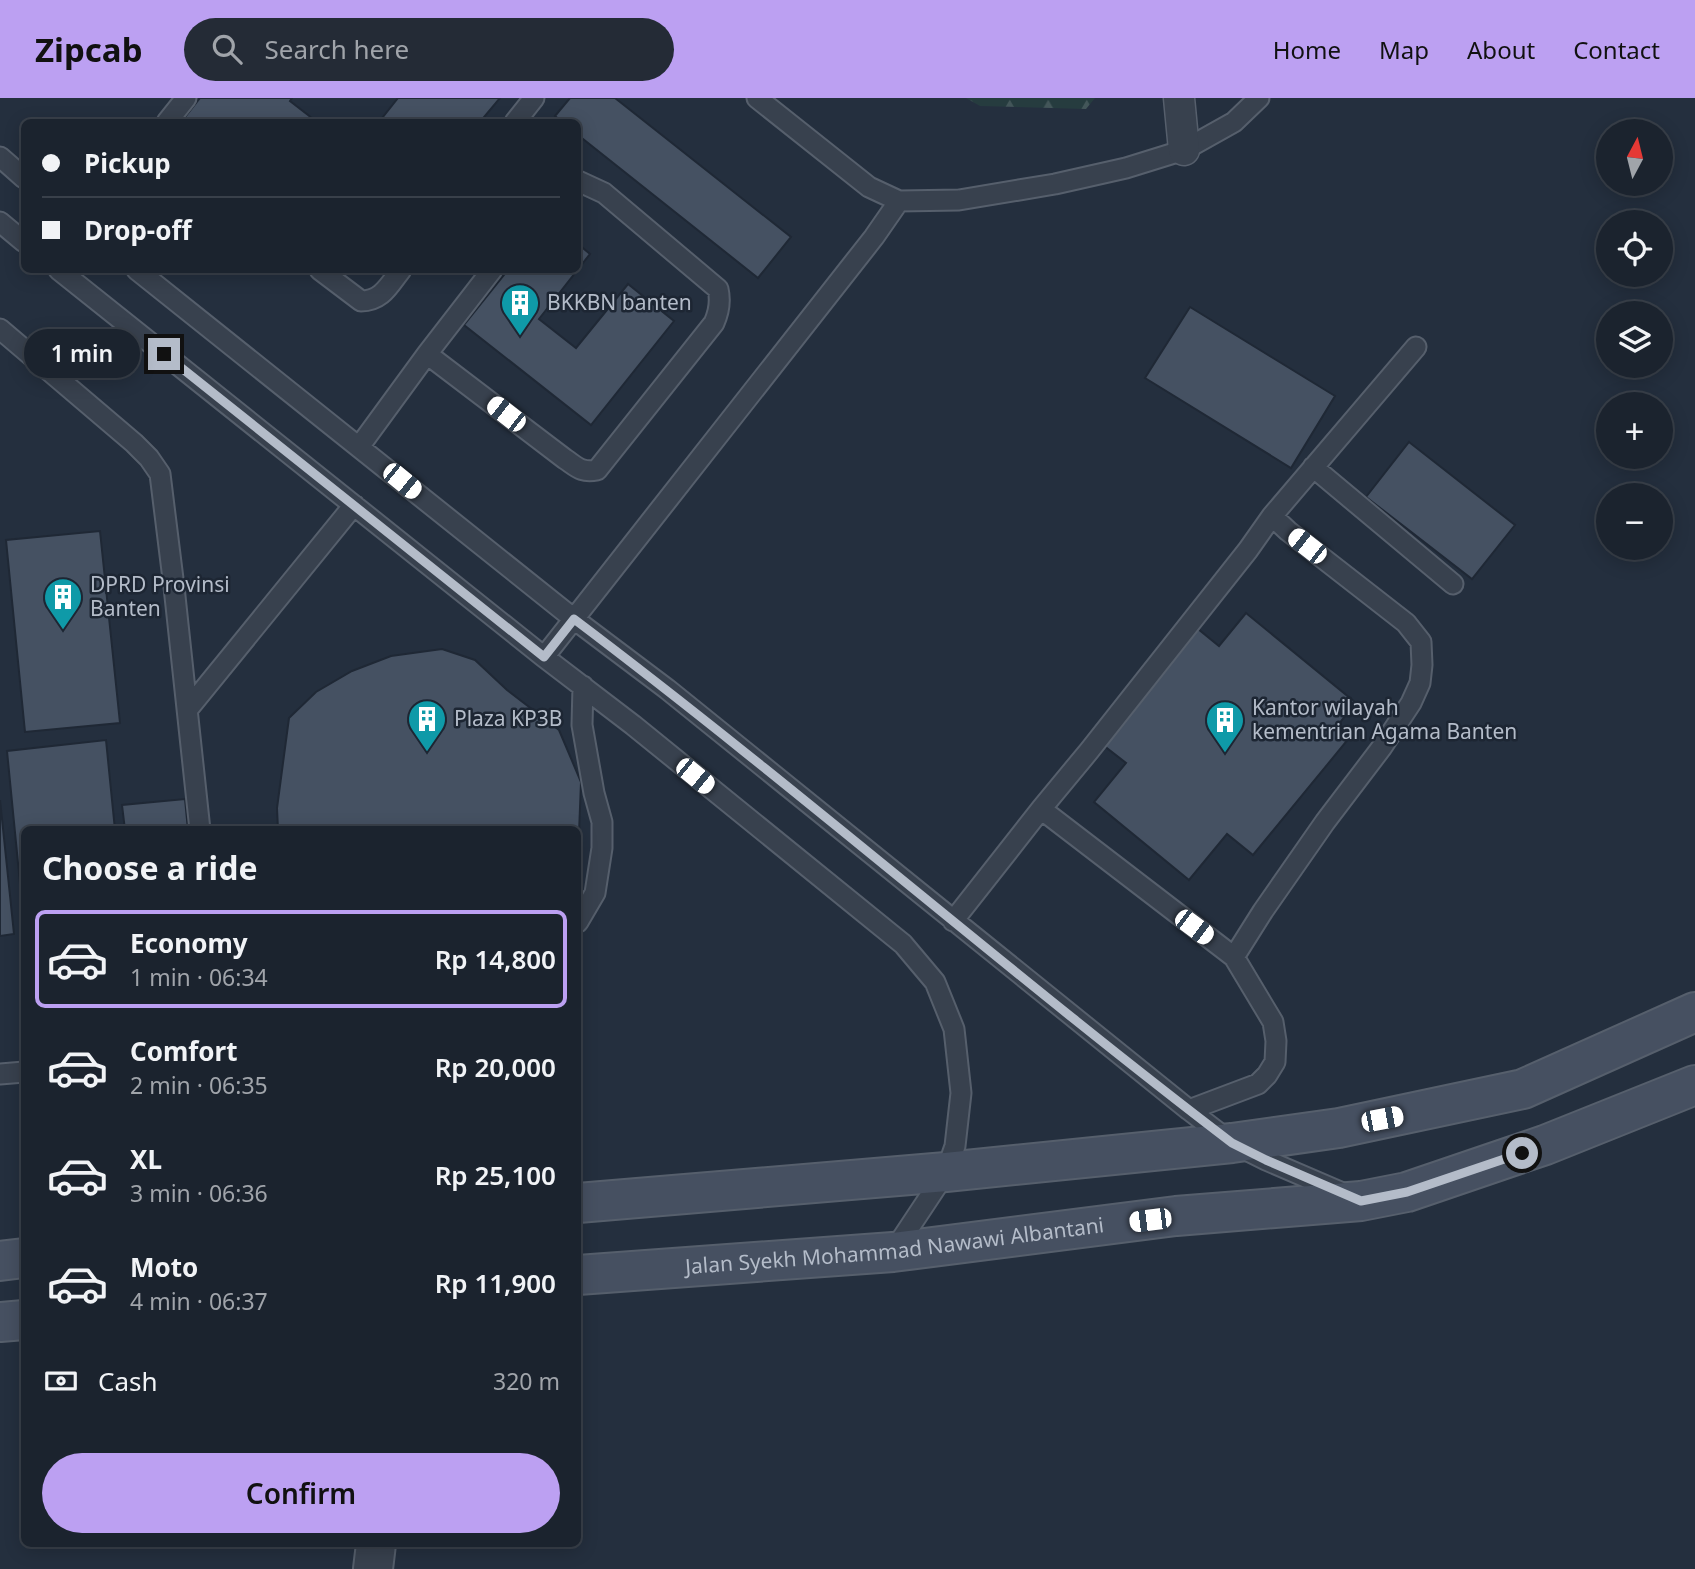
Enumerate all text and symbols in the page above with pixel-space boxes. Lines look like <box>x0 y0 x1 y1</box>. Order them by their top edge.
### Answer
search box <box>184 18 674 81</box>
text: Zipcab <box>35 27 142 72</box>
icon: search <box>208 30 246 68</box>
text: Search here <box>264 31 409 67</box>
text: Home <box>1273 33 1341 66</box>
text: Map <box>1379 33 1429 66</box>
text: About <box>1467 33 1535 66</box>
text: Contact <box>1573 33 1660 66</box>
north arrow <box>1596 119 1673 196</box>
map controls <box>1596 119 1673 560</box>
text: Pickup <box>84 145 171 181</box>
button: locate <box>1596 210 1673 287</box>
text: Drop-off <box>84 212 191 248</box>
building icon: BKKBN banten <box>499 282 541 337</box>
place label: BKKBN banten <box>547 288 692 316</box>
button: layers <box>1596 301 1673 378</box>
callout: 1 min <box>24 330 140 378</box>
text: 1 min <box>51 337 113 369</box>
route end <box>148 338 180 370</box>
button: + <box>1596 392 1673 469</box>
car <box>483 393 530 435</box>
car <box>380 460 425 502</box>
button: − <box>1596 483 1673 560</box>
car <box>1284 525 1331 567</box>
place label: DPRD Provinsi Banten <box>90 570 230 622</box>
building icon: DPRD Provinsi Banten <box>42 576 84 631</box>
place label: Kantor wilayah kementrian Agama Banten <box>1252 693 1517 745</box>
building icon: Plaza KP3B <box>406 698 448 753</box>
building icon: Kantor wilayah kementrian Agama Banten <box>1204 699 1246 754</box>
place label: Plaza KP3B <box>454 704 562 732</box>
car <box>673 755 718 797</box>
text: Choose a ride <box>42 846 258 889</box>
car <box>1171 906 1218 948</box>
text: Economy <box>130 925 248 961</box>
icon: car <box>46 928 109 991</box>
text: Rp 14,800 <box>435 941 556 977</box>
text: 1 min · 06:34 <box>130 961 268 993</box>
text: Comfort <box>130 1033 238 1069</box>
icon: car <box>46 1036 109 1099</box>
text: Rp 20,000 <box>435 1049 556 1085</box>
text: 2 min · 06:35 <box>130 1069 268 1101</box>
car <box>1360 1105 1405 1133</box>
route start <box>1506 1137 1538 1169</box>
text: XL <box>130 1141 162 1177</box>
icon: car <box>46 1144 109 1207</box>
text: Rp 25,100 <box>435 1157 556 1193</box>
text: 3 min · 06:36 <box>130 1177 268 1209</box>
car <box>1128 1207 1173 1233</box>
street label: Jalan Syekh Mohammad Nawawi Albantani <box>682 1210 1105 1280</box>
text: Moto <box>130 1249 198 1285</box>
icon: car <box>46 1252 109 1315</box>
text: Rp 11,900 <box>435 1265 556 1301</box>
text: 4 min · 06:37 <box>130 1285 268 1317</box>
icon: cash <box>42 1362 80 1400</box>
text: Cash <box>98 1363 158 1399</box>
text: 320 m <box>493 1365 560 1397</box>
button: Confirm <box>42 1453 560 1533</box>

